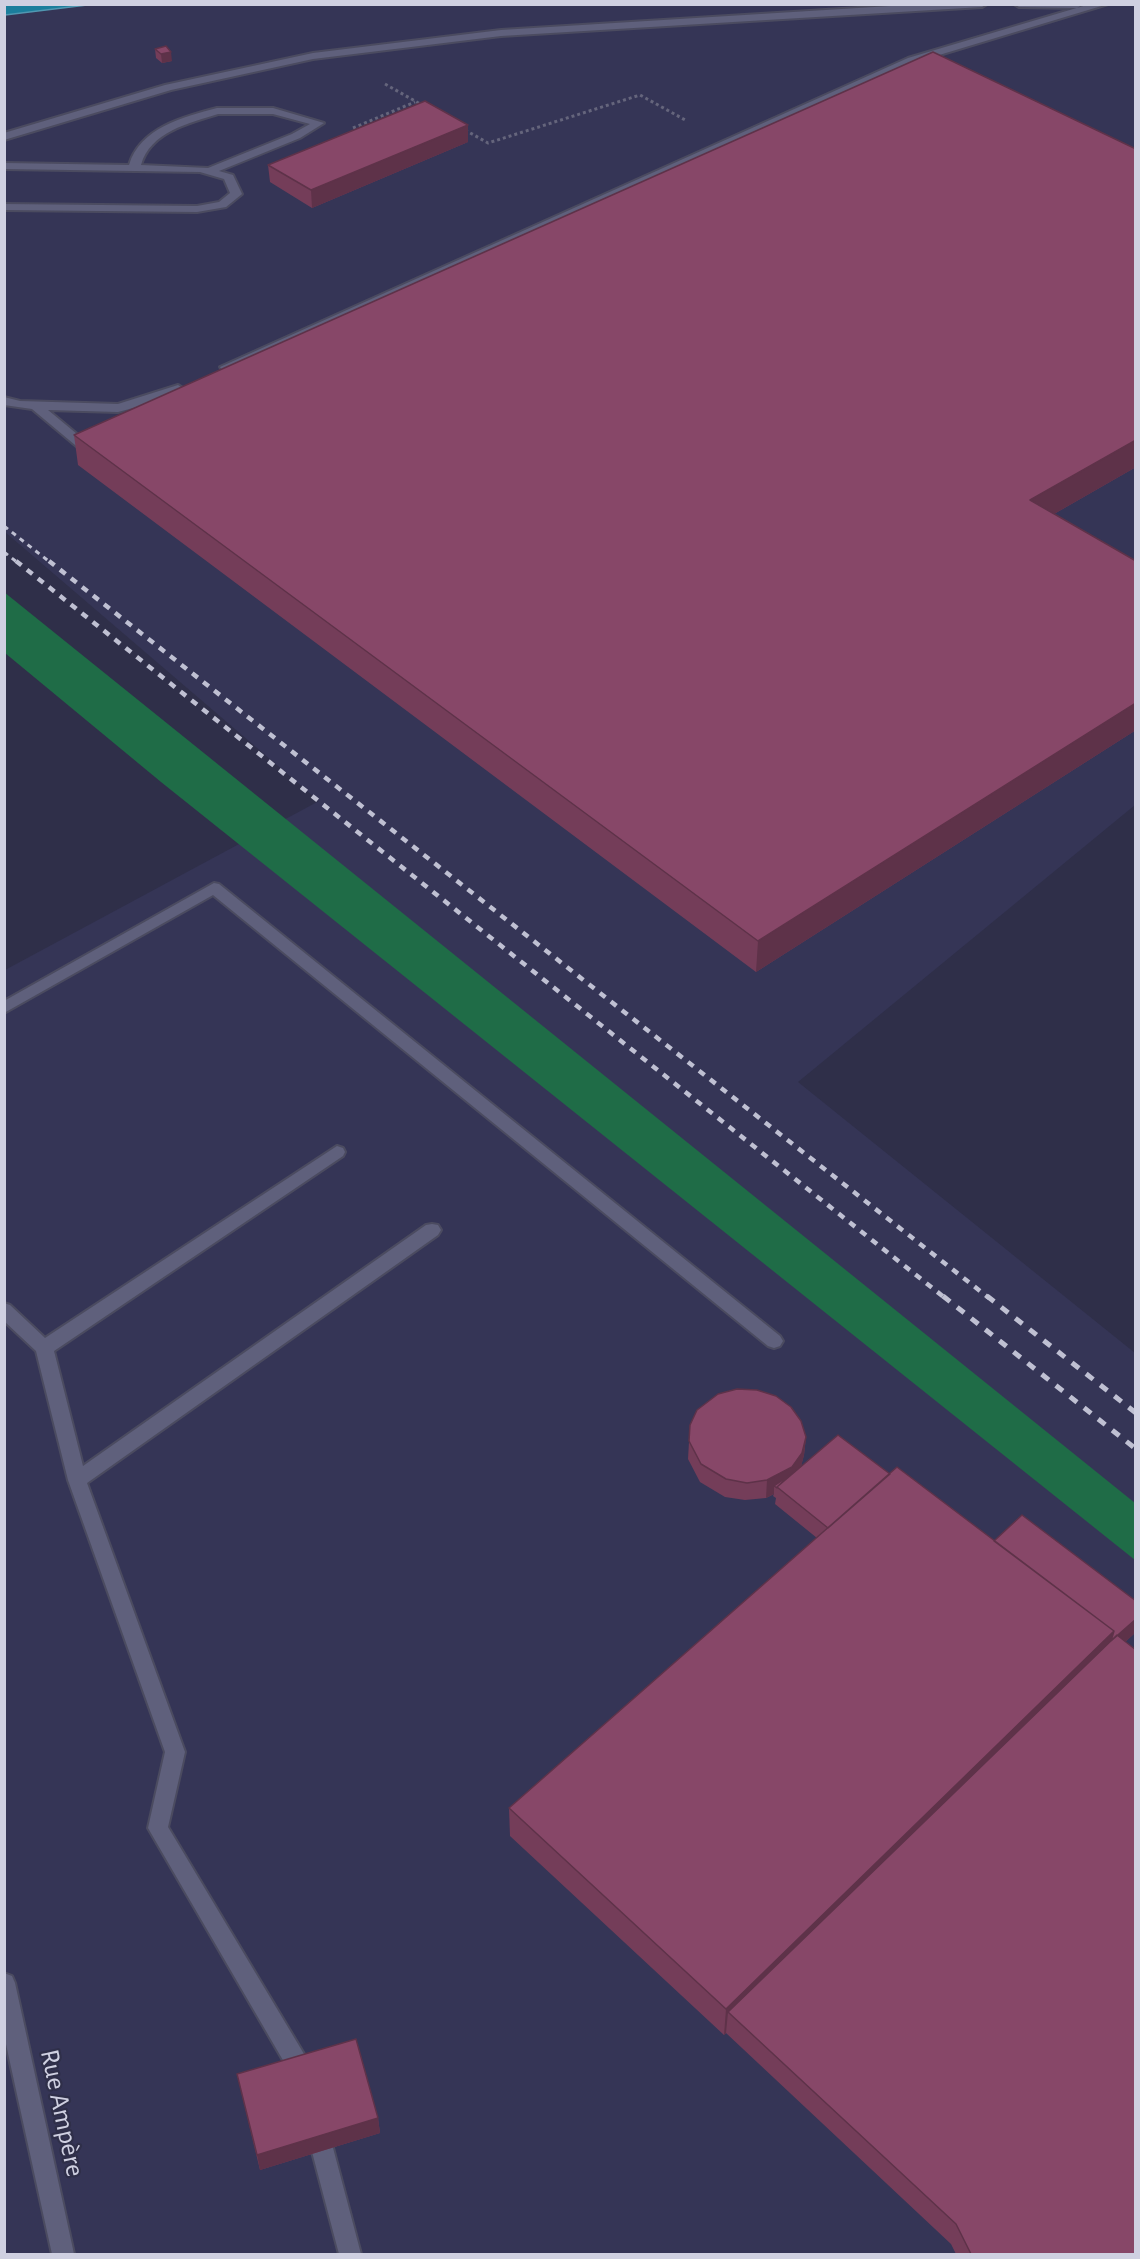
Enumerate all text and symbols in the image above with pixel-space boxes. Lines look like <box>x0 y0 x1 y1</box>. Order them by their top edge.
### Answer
street label: Rue Ampère <box>33 2046 91 2180</box>

